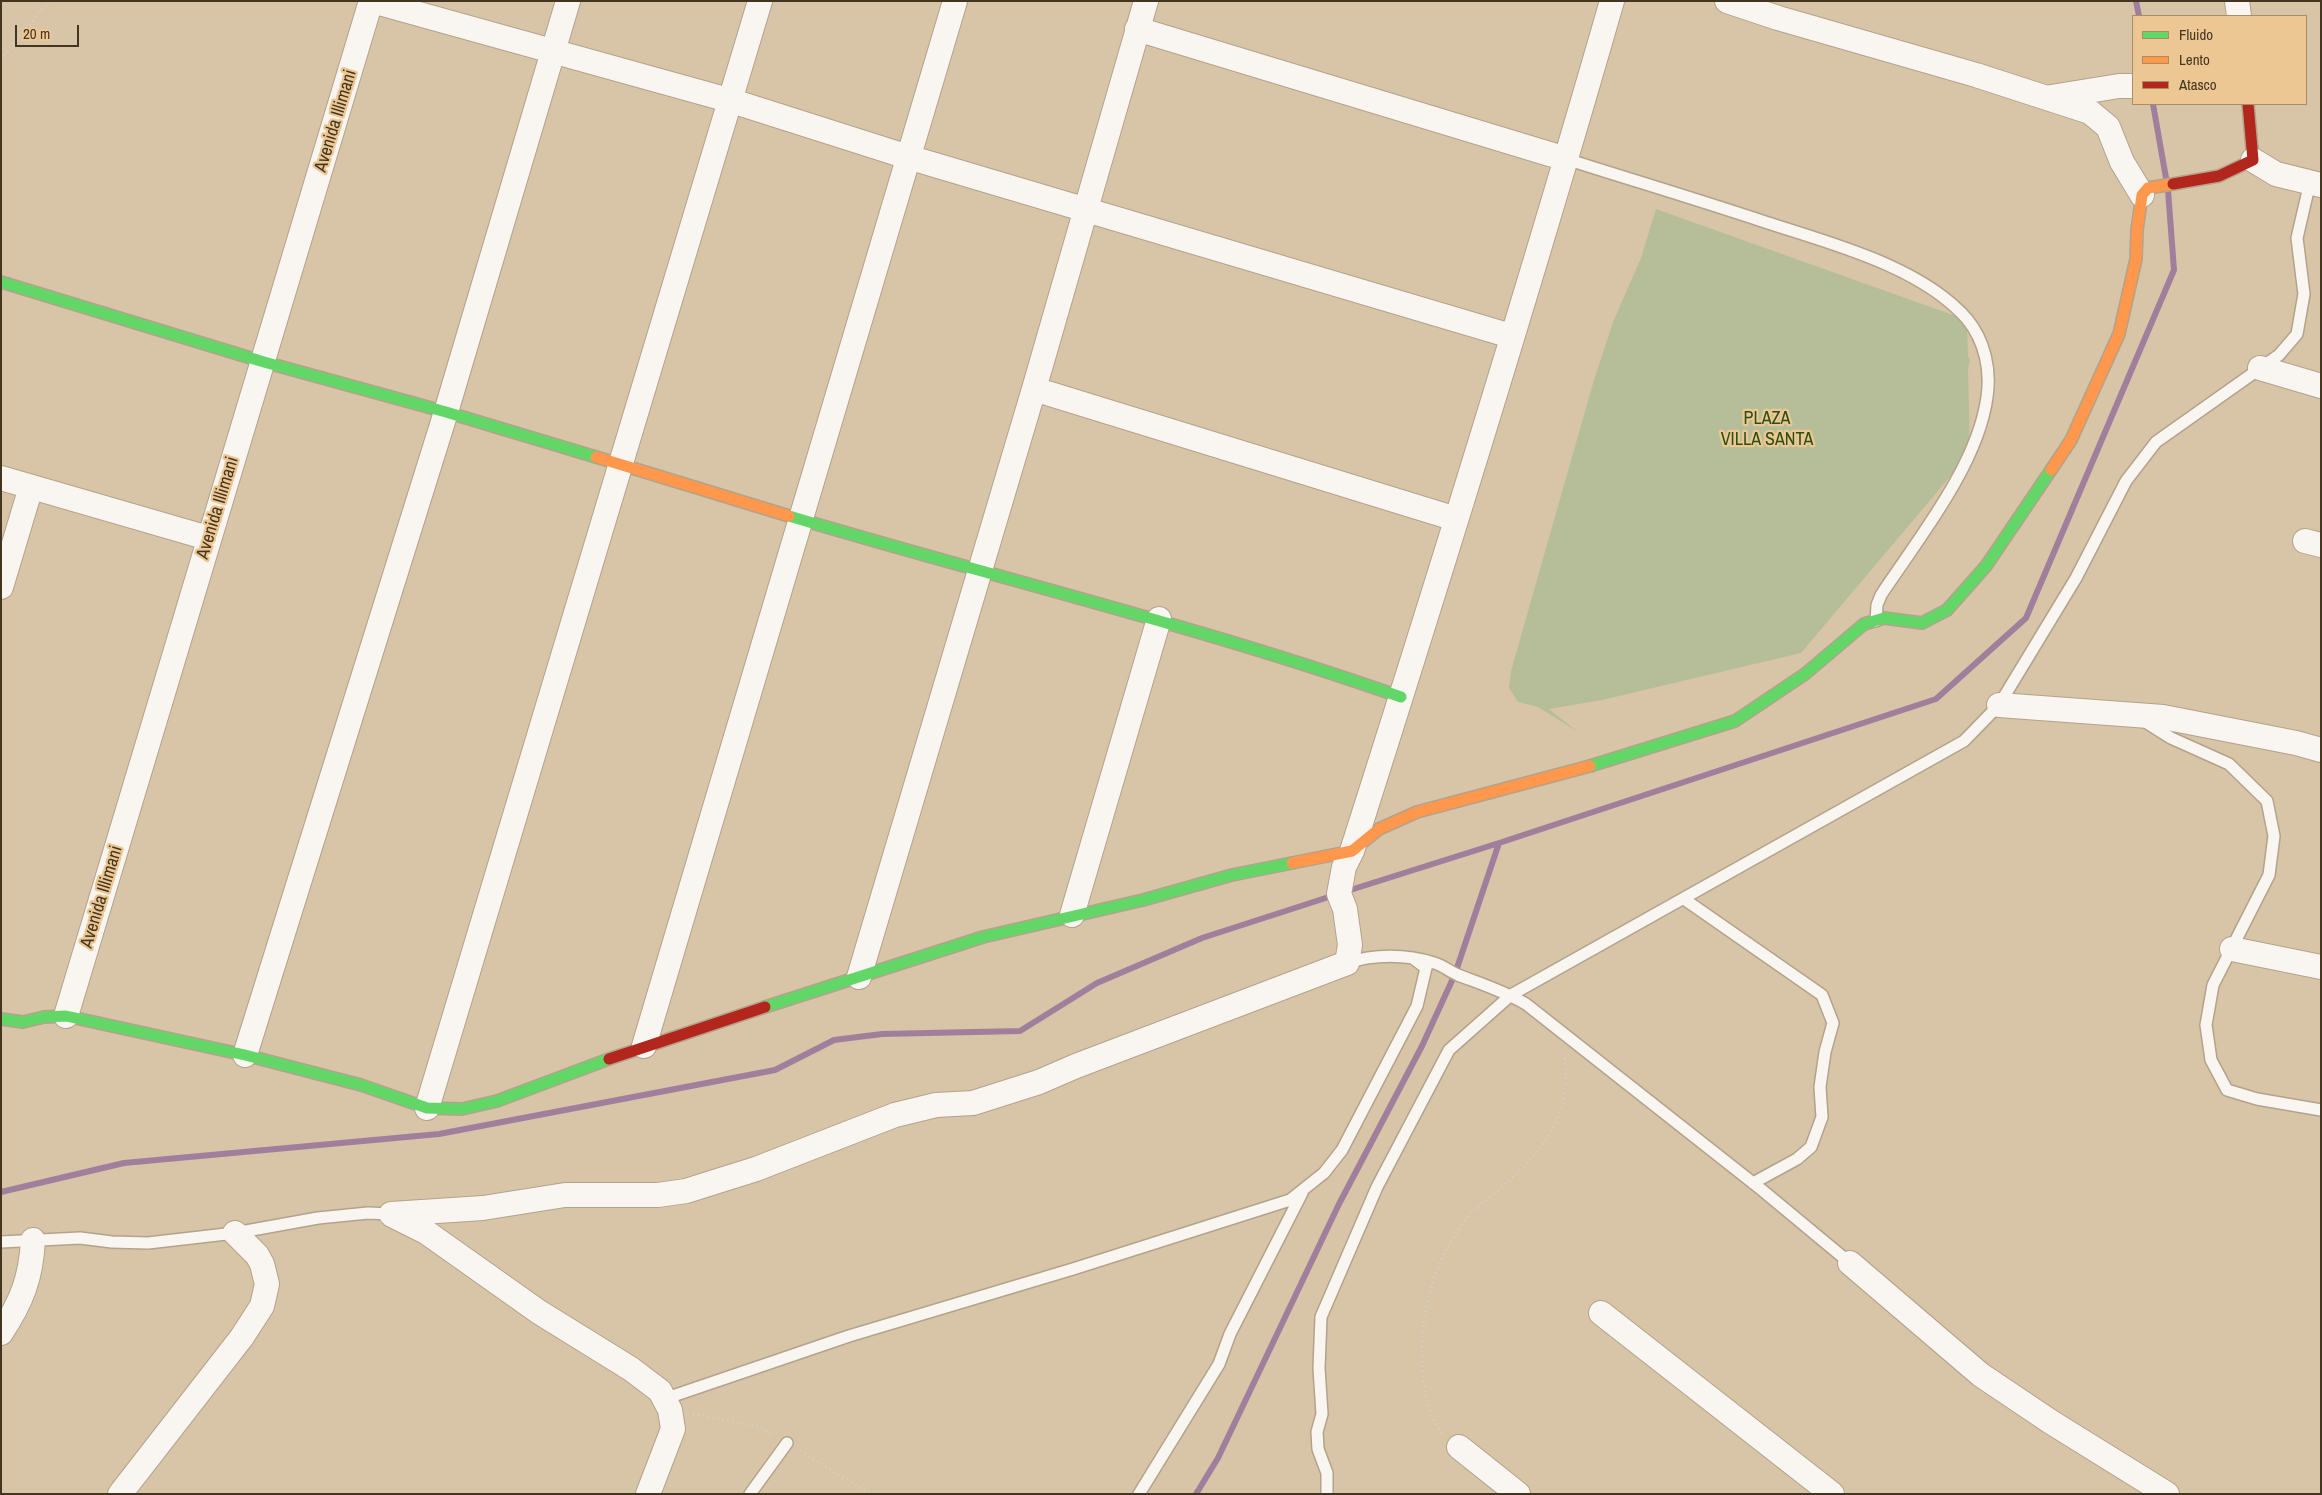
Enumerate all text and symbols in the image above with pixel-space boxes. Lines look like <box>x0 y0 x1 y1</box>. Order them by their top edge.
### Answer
scale bar <box>18 15 81 47</box>
legend <box>2132 15 2307 105</box>
text: 20 m <box>23 23 50 44</box>
text: Fluido <box>2179 24 2213 45</box>
text: Lento <box>2179 49 2210 70</box>
street label: Avenida Illimani <box>310 67 362 175</box>
text: Atasco <box>2179 74 2217 95</box>
park label: PLAZA VILLA SANTA <box>1721 408 1813 450</box>
street label: Avenida Illimani <box>192 454 244 562</box>
street label: Avenida Illimani <box>76 843 128 951</box>

